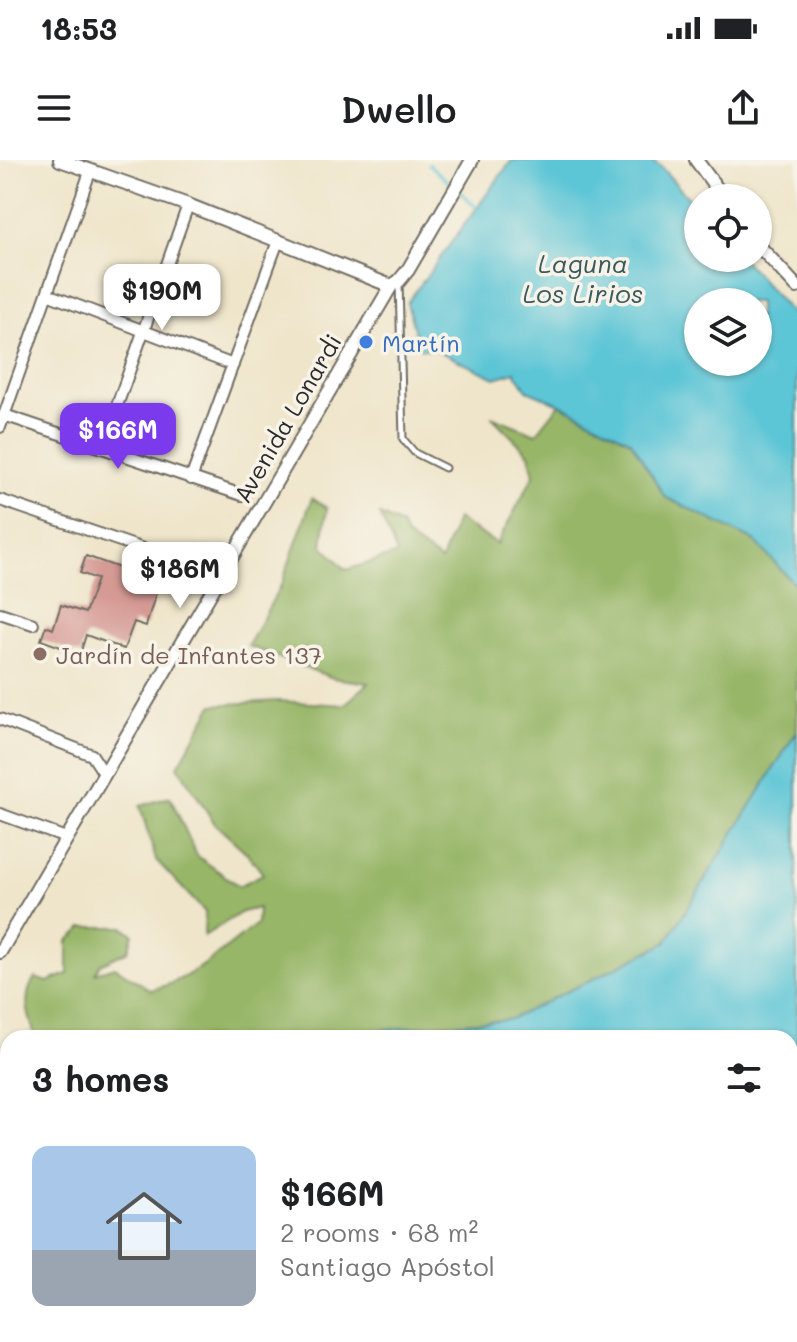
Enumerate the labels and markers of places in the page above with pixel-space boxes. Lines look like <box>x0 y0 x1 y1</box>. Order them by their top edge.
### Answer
pin: $190M <box>106 264 218 332</box>
place label: Martín <box>382 327 460 358</box>
marker: Martín <box>357 333 375 351</box>
pin: $166M <box>62 403 174 471</box>
pin: $186M <box>124 542 236 610</box>
place label: Jardín de Infantes 137 <box>56 639 322 670</box>
marker: Jardín de Infantes 137 <box>31 645 49 663</box>

